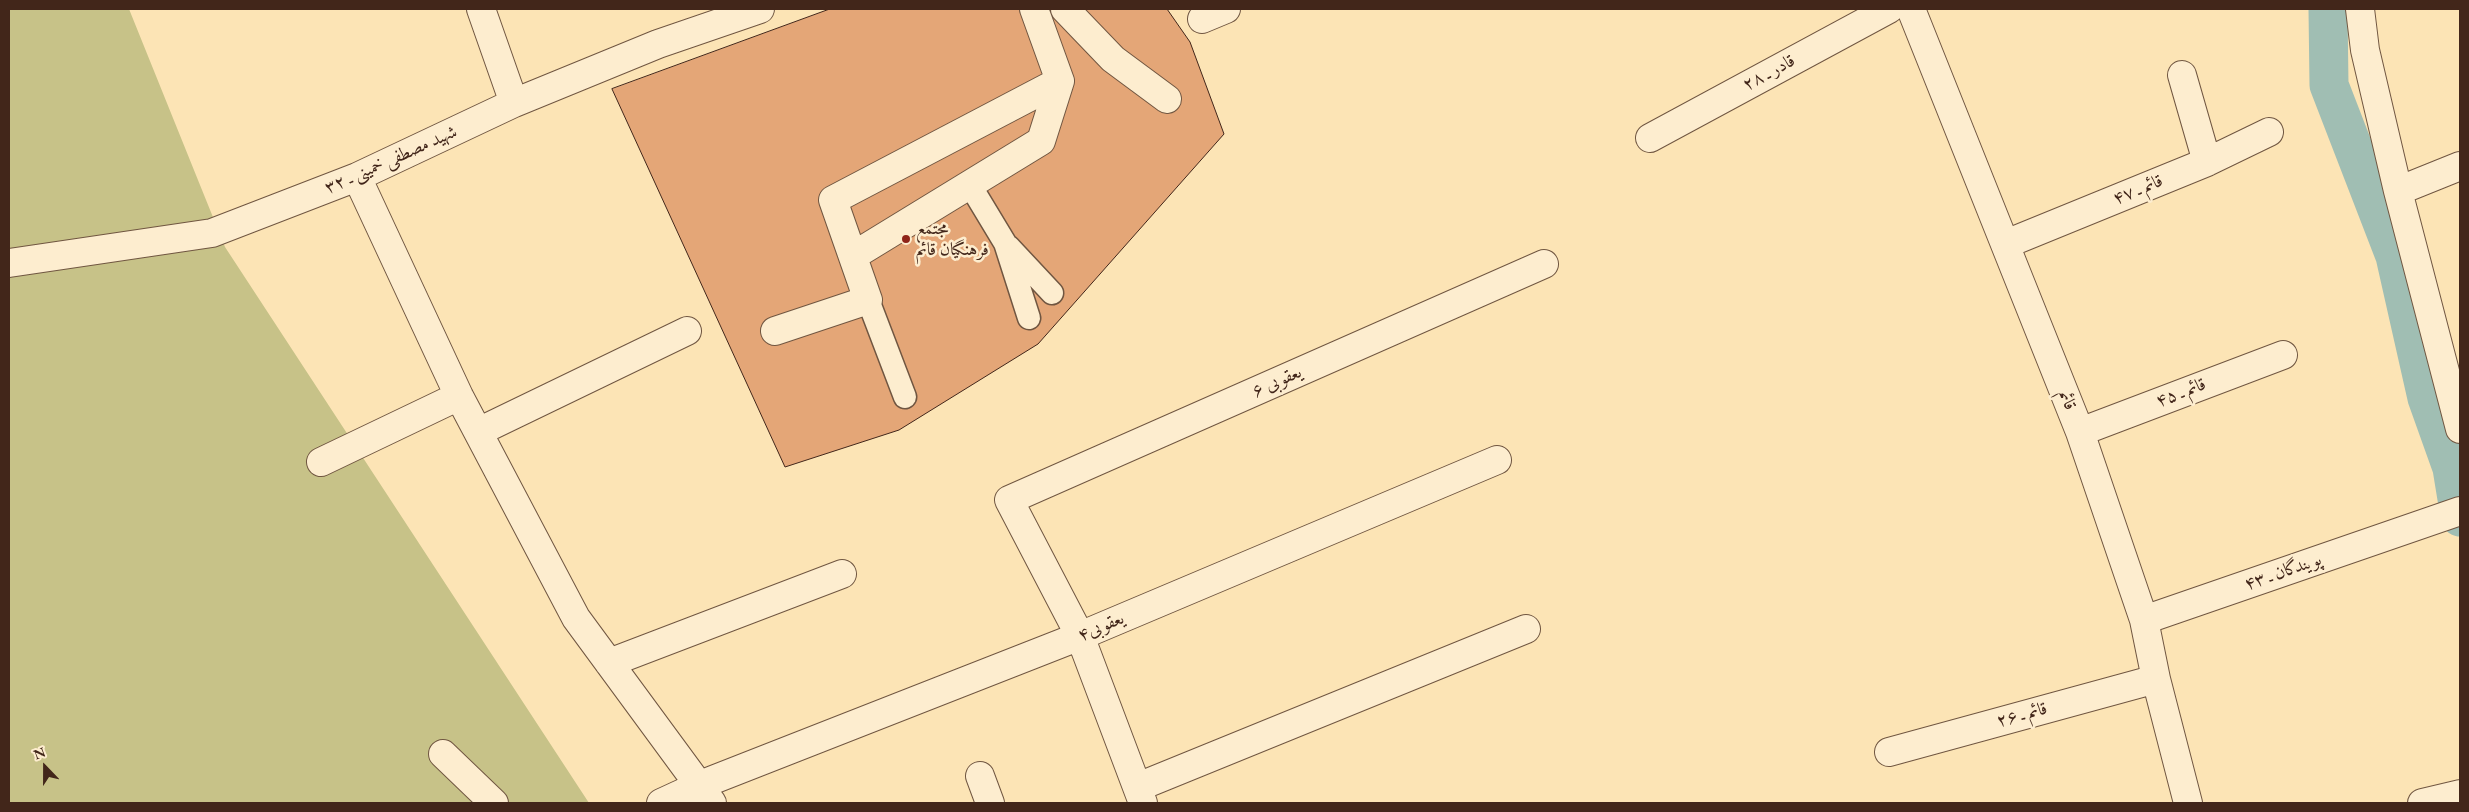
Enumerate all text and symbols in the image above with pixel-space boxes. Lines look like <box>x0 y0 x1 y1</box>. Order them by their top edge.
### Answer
street label: قادر ـ ۲۸ <box>1739 50 1799 96</box>
street label: شهید مصطفی خمینی ـ ۳۲ <box>321 121 461 199</box>
street label: قائم ـ ۴۷ <box>2110 170 2166 210</box>
place label: مجتمع فرهنگیان قائم <box>916 218 989 260</box>
marker: مجتمع فرهنگیان قائم <box>900 233 912 245</box>
street label: یعقوبی ۶ <box>1249 362 1305 402</box>
street label: قائم ـ ۴۵ <box>2153 374 2209 412</box>
street label: قائم <box>2053 387 2081 413</box>
street label: پویندگان ـ ۴۳ <box>2242 549 2324 595</box>
street label: یعقوبی۴ <box>1075 608 1127 646</box>
street label: قائم ـ ۲۶ <box>1994 698 2050 732</box>
north arrow <box>20 742 70 792</box>
text: N <box>31 743 48 764</box>

